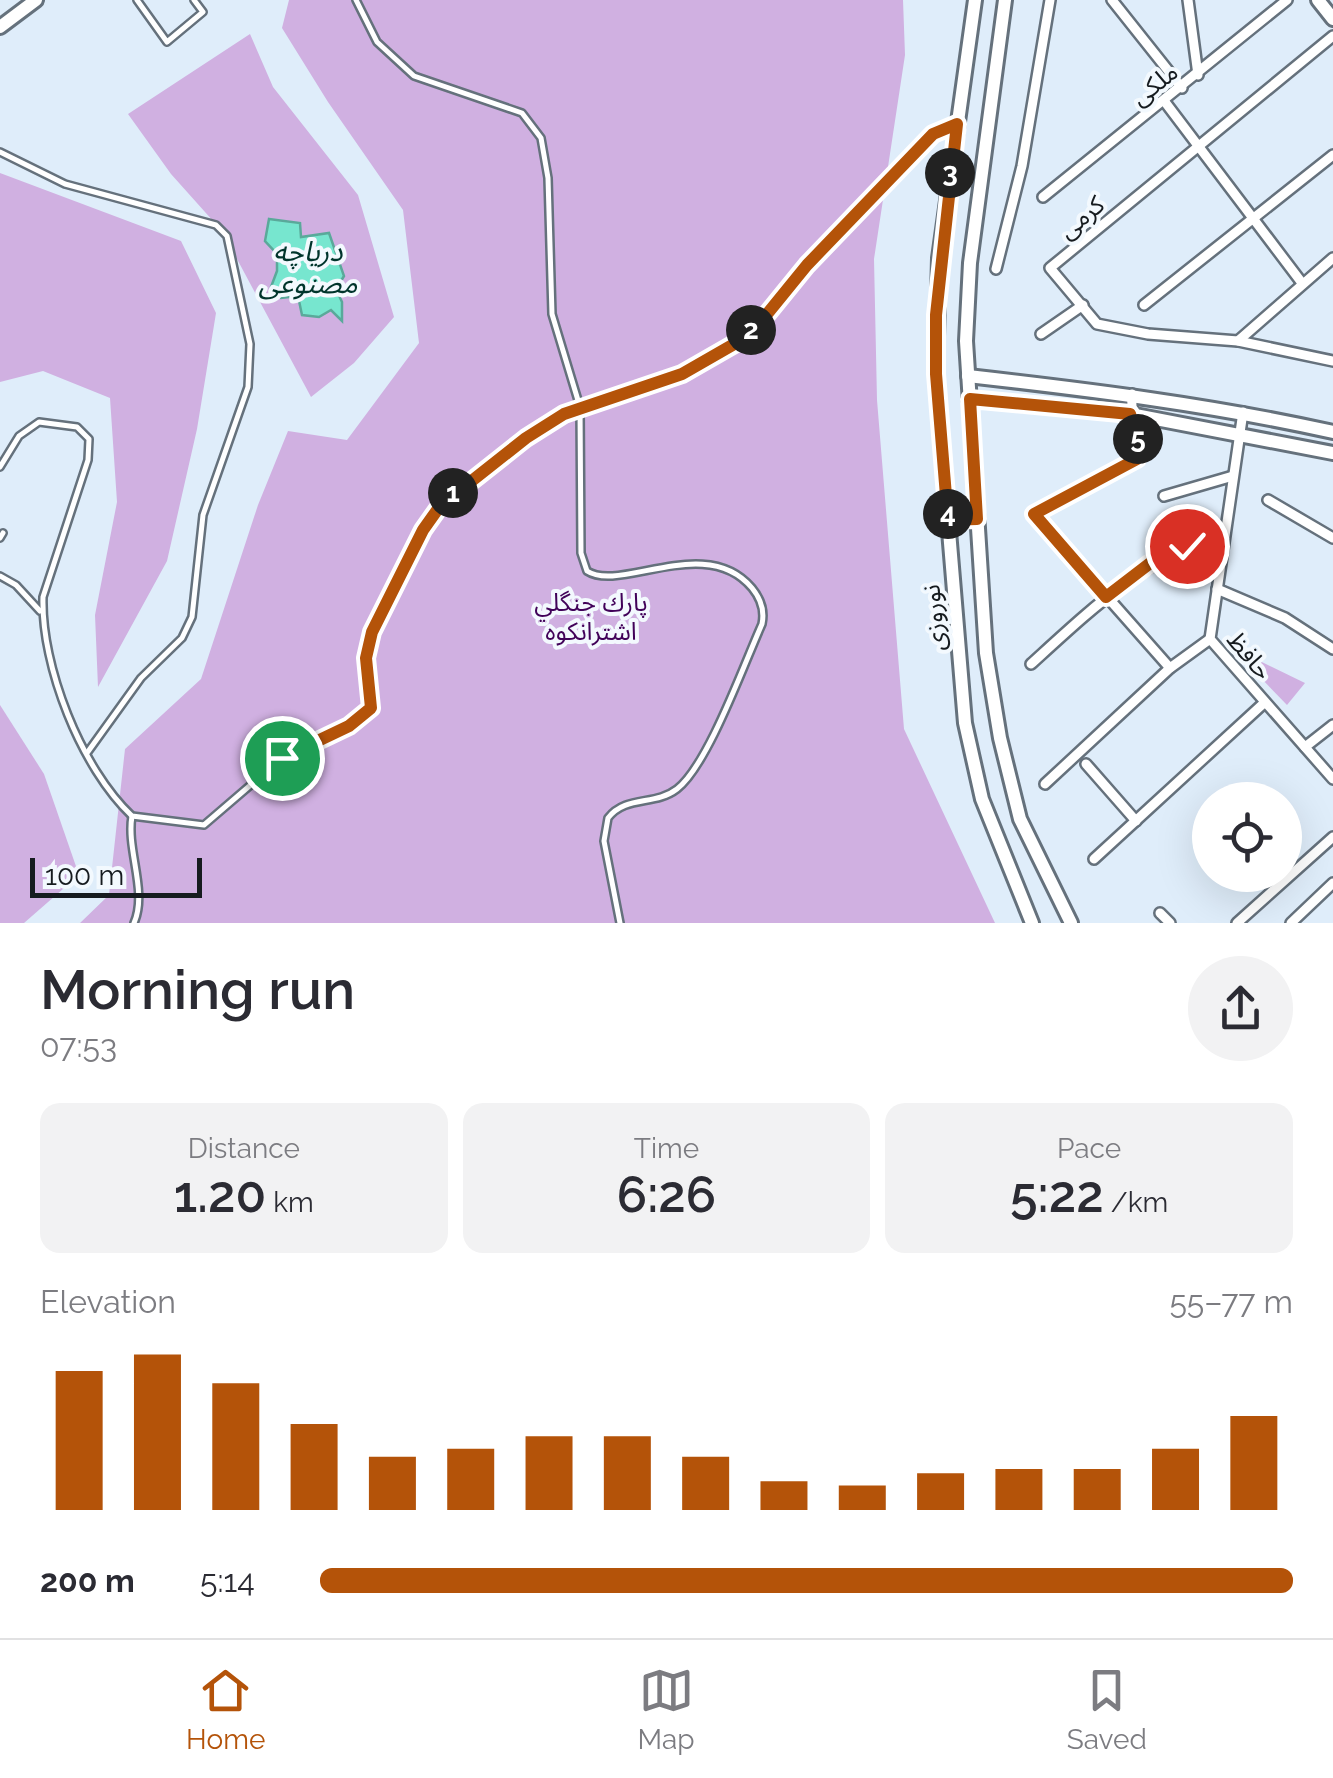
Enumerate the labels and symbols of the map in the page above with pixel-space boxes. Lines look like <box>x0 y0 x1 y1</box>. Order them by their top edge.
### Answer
street label: ملکی <box>1124 56 1184 112</box>
pin: 3 <box>925 148 975 198</box>
street label: کرمی <box>1052 189 1111 245</box>
water label: دریاچه مصنوعی <box>259 235 358 300</box>
pin: 2 <box>726 305 776 355</box>
pin: 5 <box>1113 414 1163 464</box>
pin: 1 <box>428 468 478 518</box>
pin: 4 <box>923 489 973 539</box>
pin <box>1145 504 1230 589</box>
street label: نوروزی <box>915 583 951 653</box>
park label: پارك جنگلي اشترانكوه <box>534 587 648 646</box>
street label: حافظ <box>1221 625 1279 685</box>
pin <box>240 716 325 801</box>
scale bar <box>30 853 202 898</box>

